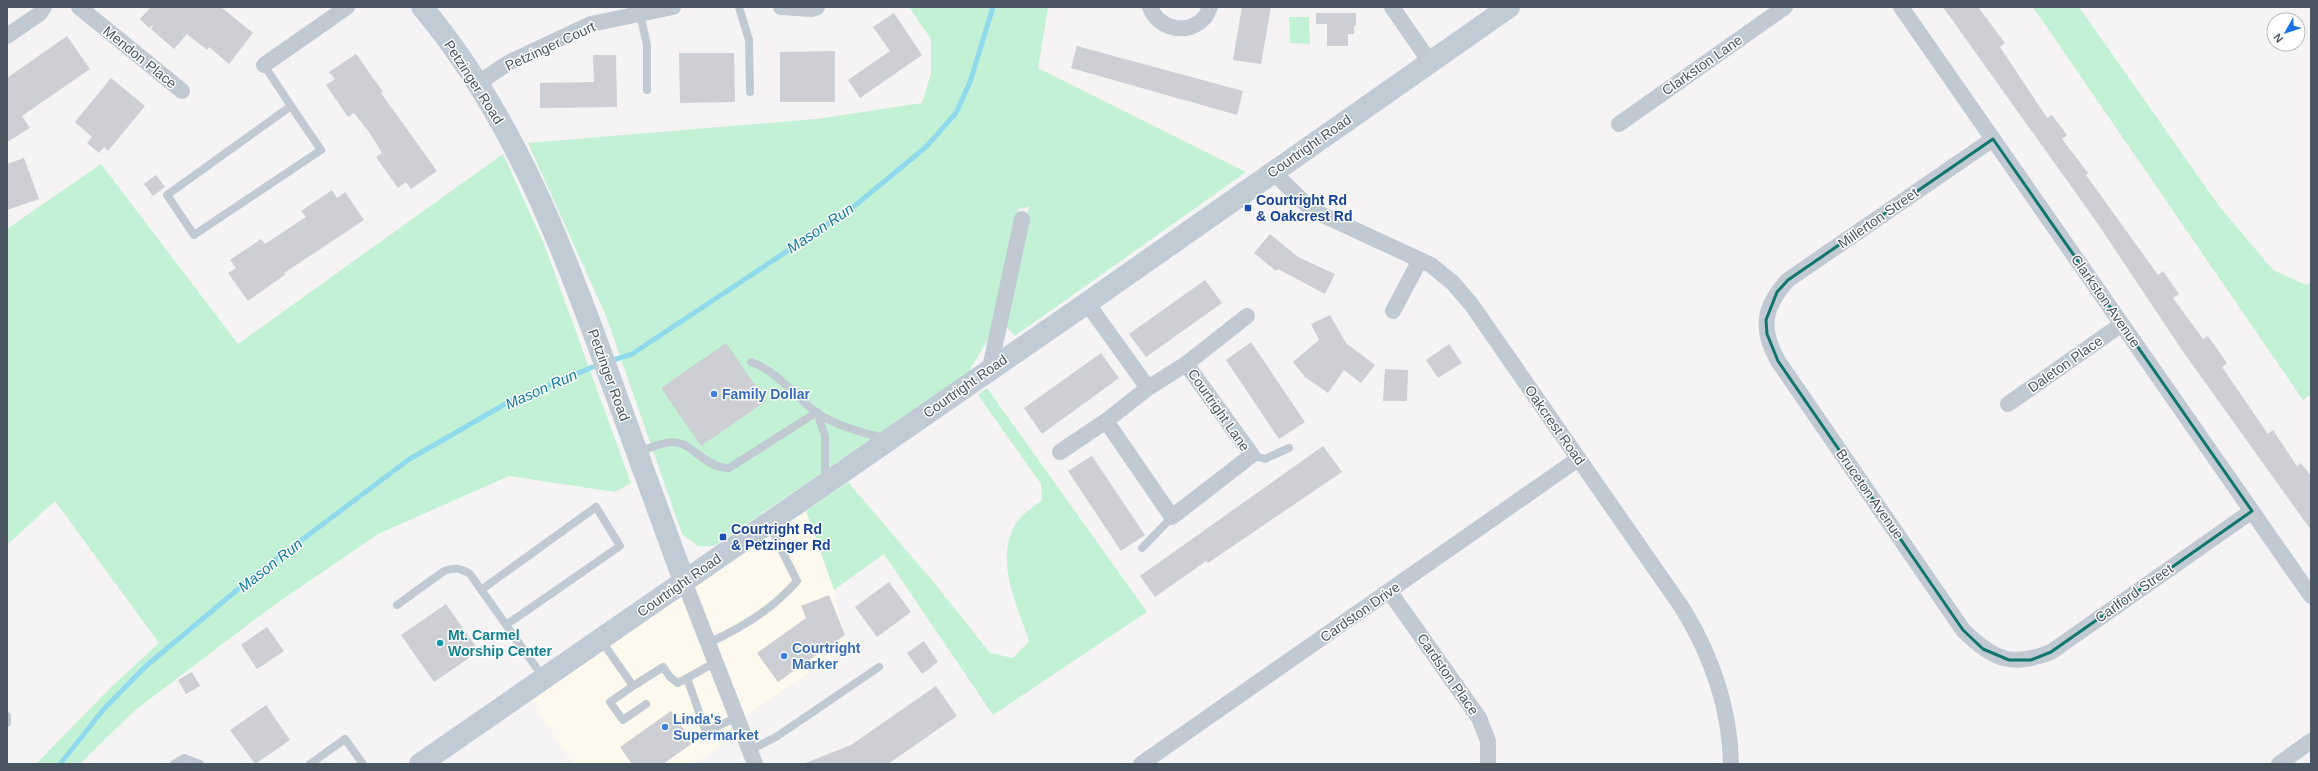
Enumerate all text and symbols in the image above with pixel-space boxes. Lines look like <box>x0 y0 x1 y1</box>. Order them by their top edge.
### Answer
north arrow <box>2266 12 2306 52</box>
street label: Petzinger Court <box>503 18 598 74</box>
street label: Mendon Place <box>100 23 180 92</box>
street label: Clarkston Lane <box>1659 31 1745 99</box>
text: N <box>2271 31 2285 45</box>
street label: Petzinger Road <box>441 37 507 127</box>
street label: Courtright Road <box>1264 111 1354 181</box>
street label: Millerton Street <box>1835 184 1921 252</box>
place label: Courtright Rd & Oakcrest Rd <box>1256 192 1352 224</box>
water label: Mason Run <box>783 200 857 256</box>
marker: Courtright Rd & Oakcrest Rd <box>1243 203 1253 213</box>
street label: Clarkston Avenue <box>2068 252 2144 351</box>
street label: Petzinger Road <box>585 327 633 423</box>
street label: Daleton Place <box>2025 332 2105 396</box>
street label: Courtright Road <box>920 351 1010 421</box>
water label: Mason Run <box>502 366 580 412</box>
street label: Courtright Lane <box>1185 366 1253 454</box>
street label: Oakcrest Road <box>1522 382 1588 468</box>
place label: Family Dollar <box>722 386 810 402</box>
marker: Family Dollar <box>709 389 719 399</box>
street label: Bruceton Avenue <box>1833 446 1907 542</box>
place label: Courtright Rd & Petzinger Rd <box>731 521 831 553</box>
marker: Courtright Rd & Petzinger Rd <box>718 532 728 542</box>
water label: Mason Run <box>235 535 305 595</box>
street label: Courtright Road <box>634 550 724 620</box>
street label: Carlford Street <box>2092 560 2176 626</box>
street label: Cardston Drive <box>1317 579 1403 645</box>
place label: Mt. Carmel Worship Center <box>448 627 553 659</box>
street label: Cardston Place <box>1414 630 1482 718</box>
marker: Mt. Carmel Worship Center <box>435 638 445 648</box>
place label: Courtright Marker <box>792 640 861 672</box>
marker: Courtright Marker <box>779 651 789 661</box>
place label: Linda's Supermarket <box>673 711 759 743</box>
marker: Linda's Supermarket <box>660 722 670 732</box>

